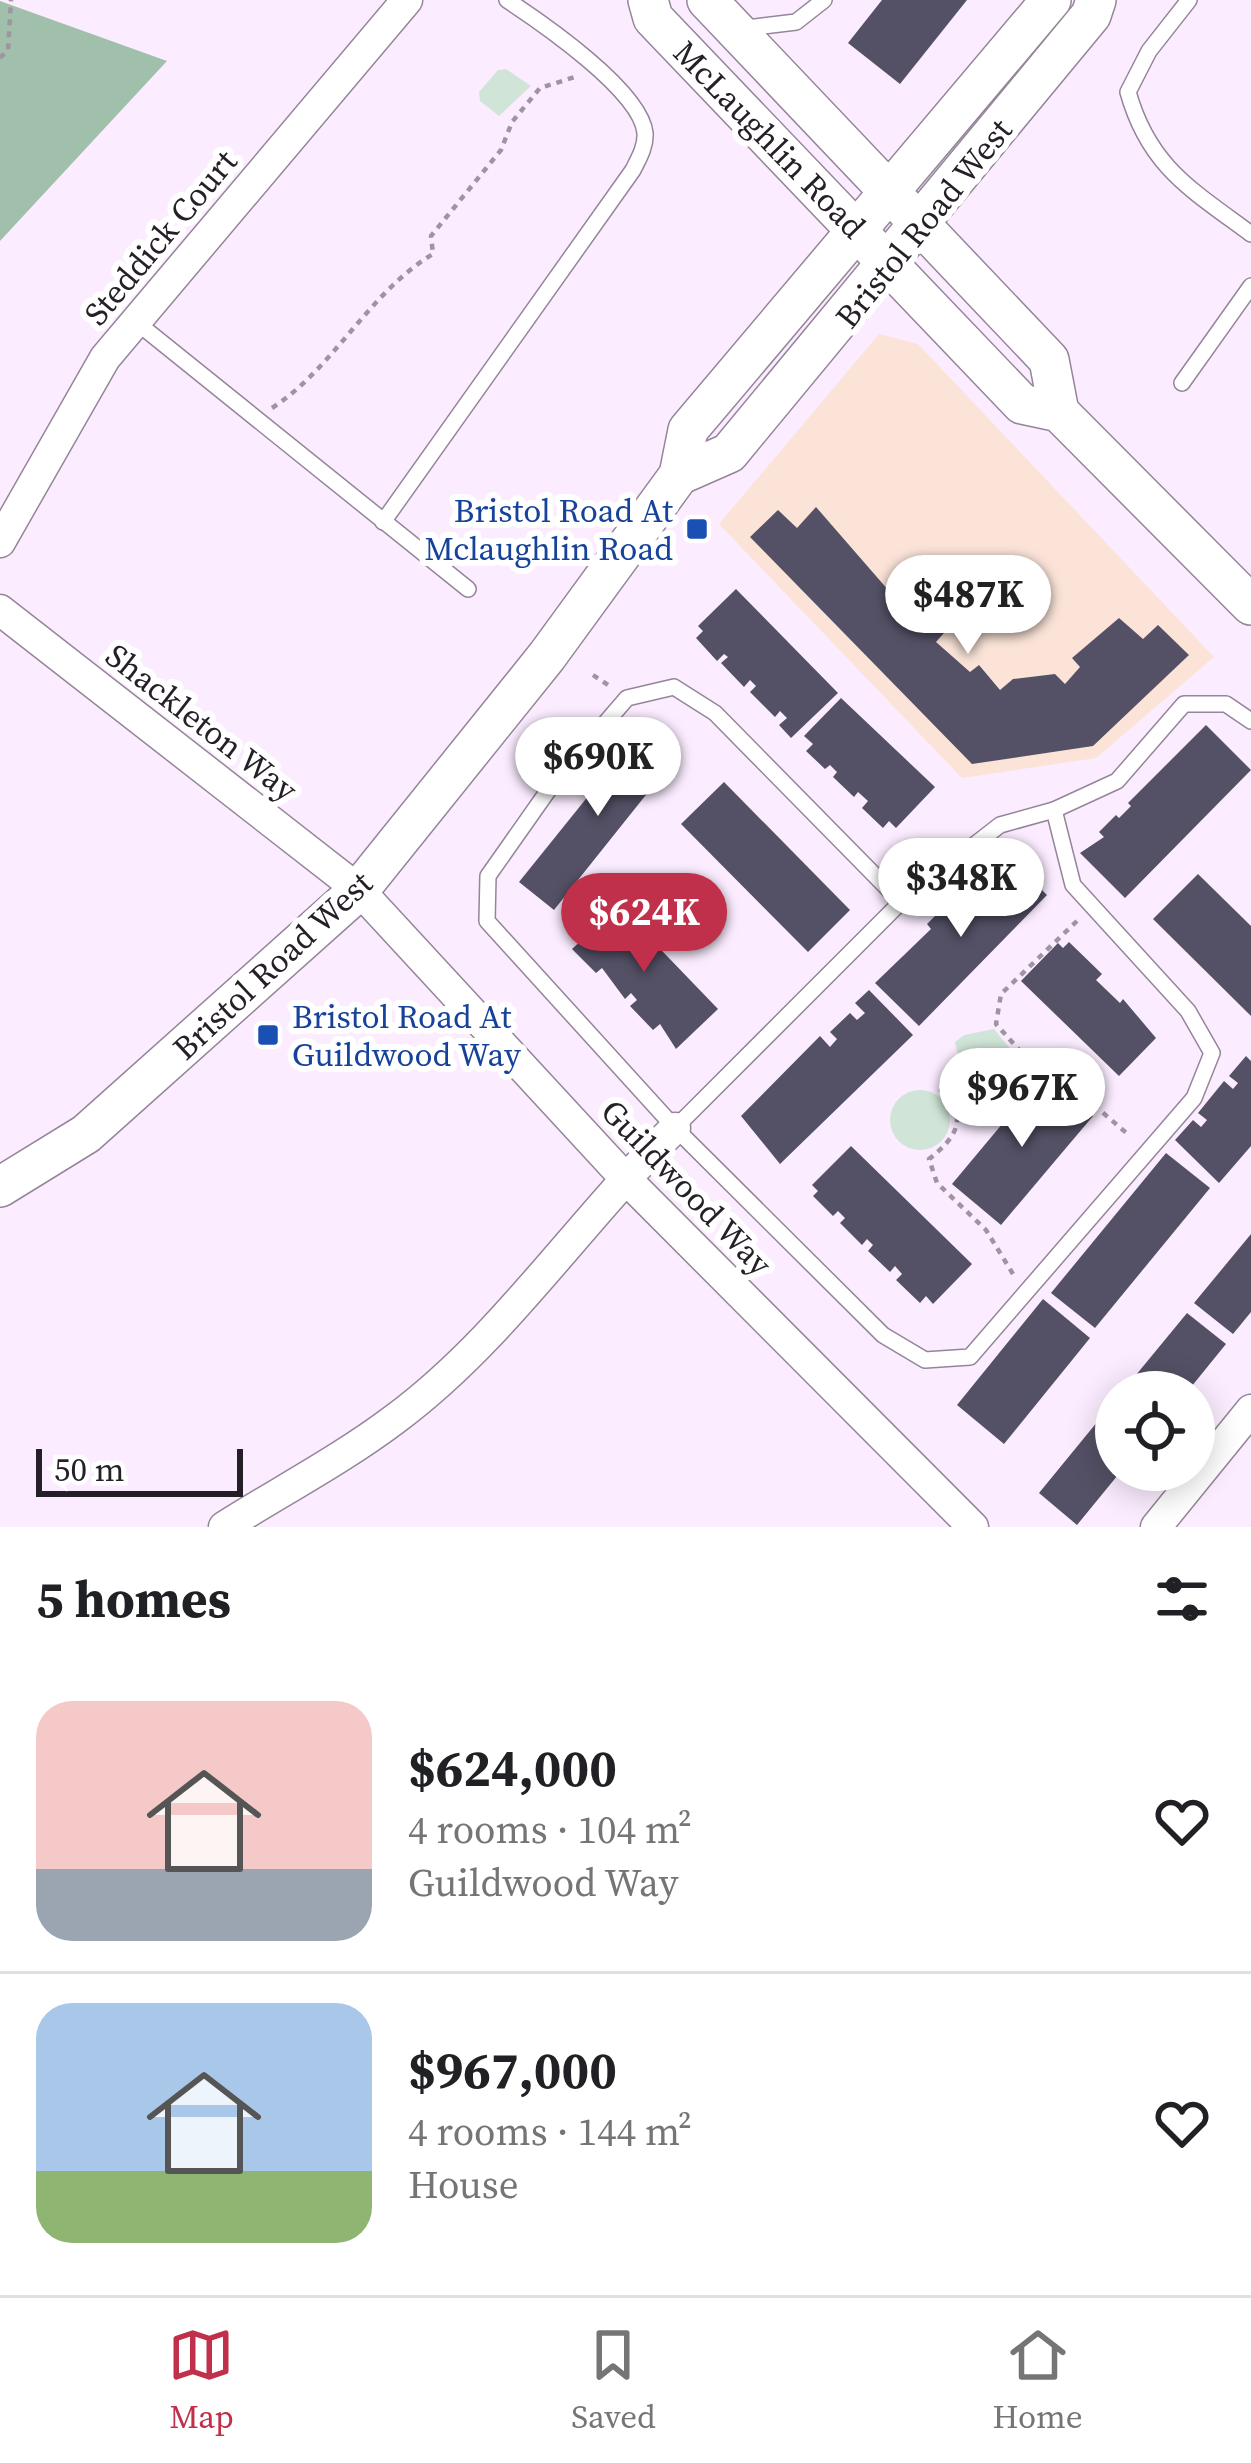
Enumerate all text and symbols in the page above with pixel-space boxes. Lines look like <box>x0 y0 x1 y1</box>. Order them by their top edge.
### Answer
street label: McLaughlin Road <box>664 31 876 248</box>
street label: Bristol Road West <box>825 109 1022 338</box>
street label: Steddick Court <box>74 140 247 335</box>
place label: Bristol Road At Mclaughlin Road <box>424 488 673 571</box>
marker: Bristol Road At Mclaughlin Road <box>684 516 710 542</box>
pin: $487K <box>884 555 1052 657</box>
text: $487K <box>912 567 1024 620</box>
street label: Shackleton Way <box>96 633 307 812</box>
pin: $690K <box>514 717 682 819</box>
text: $690K <box>542 729 654 782</box>
pin: $348K <box>877 838 1045 940</box>
text: $348K <box>905 850 1017 903</box>
street label: Bristol Road West <box>163 861 382 1070</box>
pin: $624K <box>560 873 728 975</box>
text: $624K <box>588 885 700 938</box>
place label: Bristol Road At Guildwood Way <box>292 994 521 1077</box>
marker: Bristol Road At Guildwood Way <box>255 1022 281 1048</box>
pin: $967K <box>938 1048 1106 1150</box>
text: $967K <box>966 1060 1078 1113</box>
street label: Guildwood Way <box>591 1089 782 1285</box>
map controls <box>1095 1371 1215 1491</box>
button: locate <box>1095 1371 1215 1491</box>
scale bar <box>36 1443 243 1496</box>
text: 50 m <box>54 1447 124 1492</box>
text: 5 homes <box>36 1564 231 1634</box>
icon: filters <box>1149 1566 1215 1632</box>
text: $624,000 <box>408 1733 617 1803</box>
icon: home <box>132 1749 276 1893</box>
icon: heart <box>1149 1788 1215 1854</box>
text: 4 rooms · 104 m² <box>408 1803 692 1856</box>
text: Guildwood Way <box>408 1856 678 1909</box>
text: $967,000 <box>408 2035 617 2105</box>
icon: home <box>132 2051 276 2195</box>
icon: heart <box>1149 2090 1215 2156</box>
text: 4 rooms · 144 m² <box>408 2105 692 2158</box>
text: House <box>408 2158 519 2211</box>
tab: Map <box>168 2322 234 2439</box>
tab: Saved <box>571 2322 656 2439</box>
tab: Home <box>993 2322 1083 2439</box>

